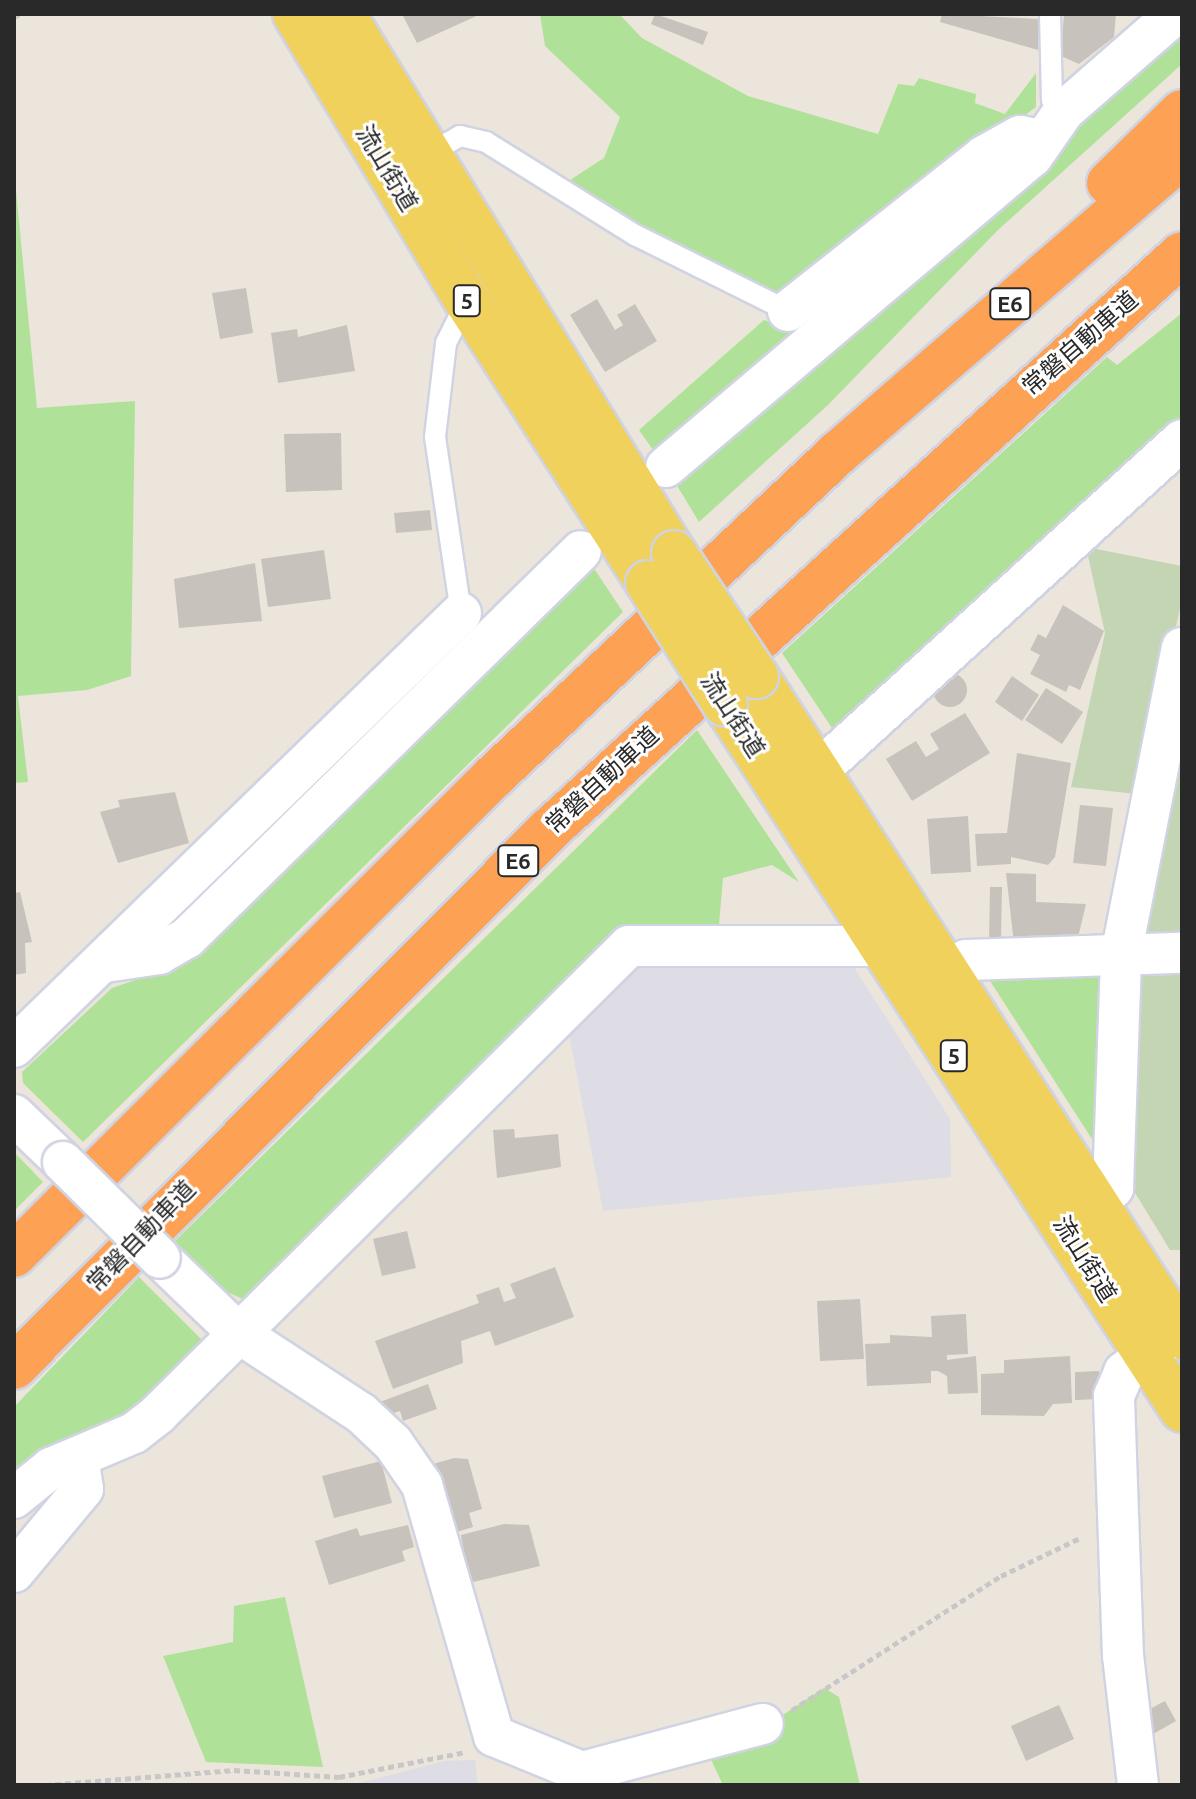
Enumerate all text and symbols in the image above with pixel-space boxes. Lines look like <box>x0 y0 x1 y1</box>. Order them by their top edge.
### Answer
street label: 流山街道 <box>350 119 424 217</box>
road number: 5 <box>451 283 483 319</box>
street label: 常磐自動車道 <box>1016 285 1144 401</box>
road number: E6 <box>988 286 1032 322</box>
street label: 流山街道 <box>695 667 771 763</box>
street label: 常磐自動車道 <box>540 720 664 840</box>
road number: E6 <box>496 843 540 879</box>
road number: 5 <box>938 1038 970 1074</box>
street label: 常磐自動車道 <box>81 1174 201 1298</box>
street label: 流山街道 <box>1047 1211 1123 1307</box>

